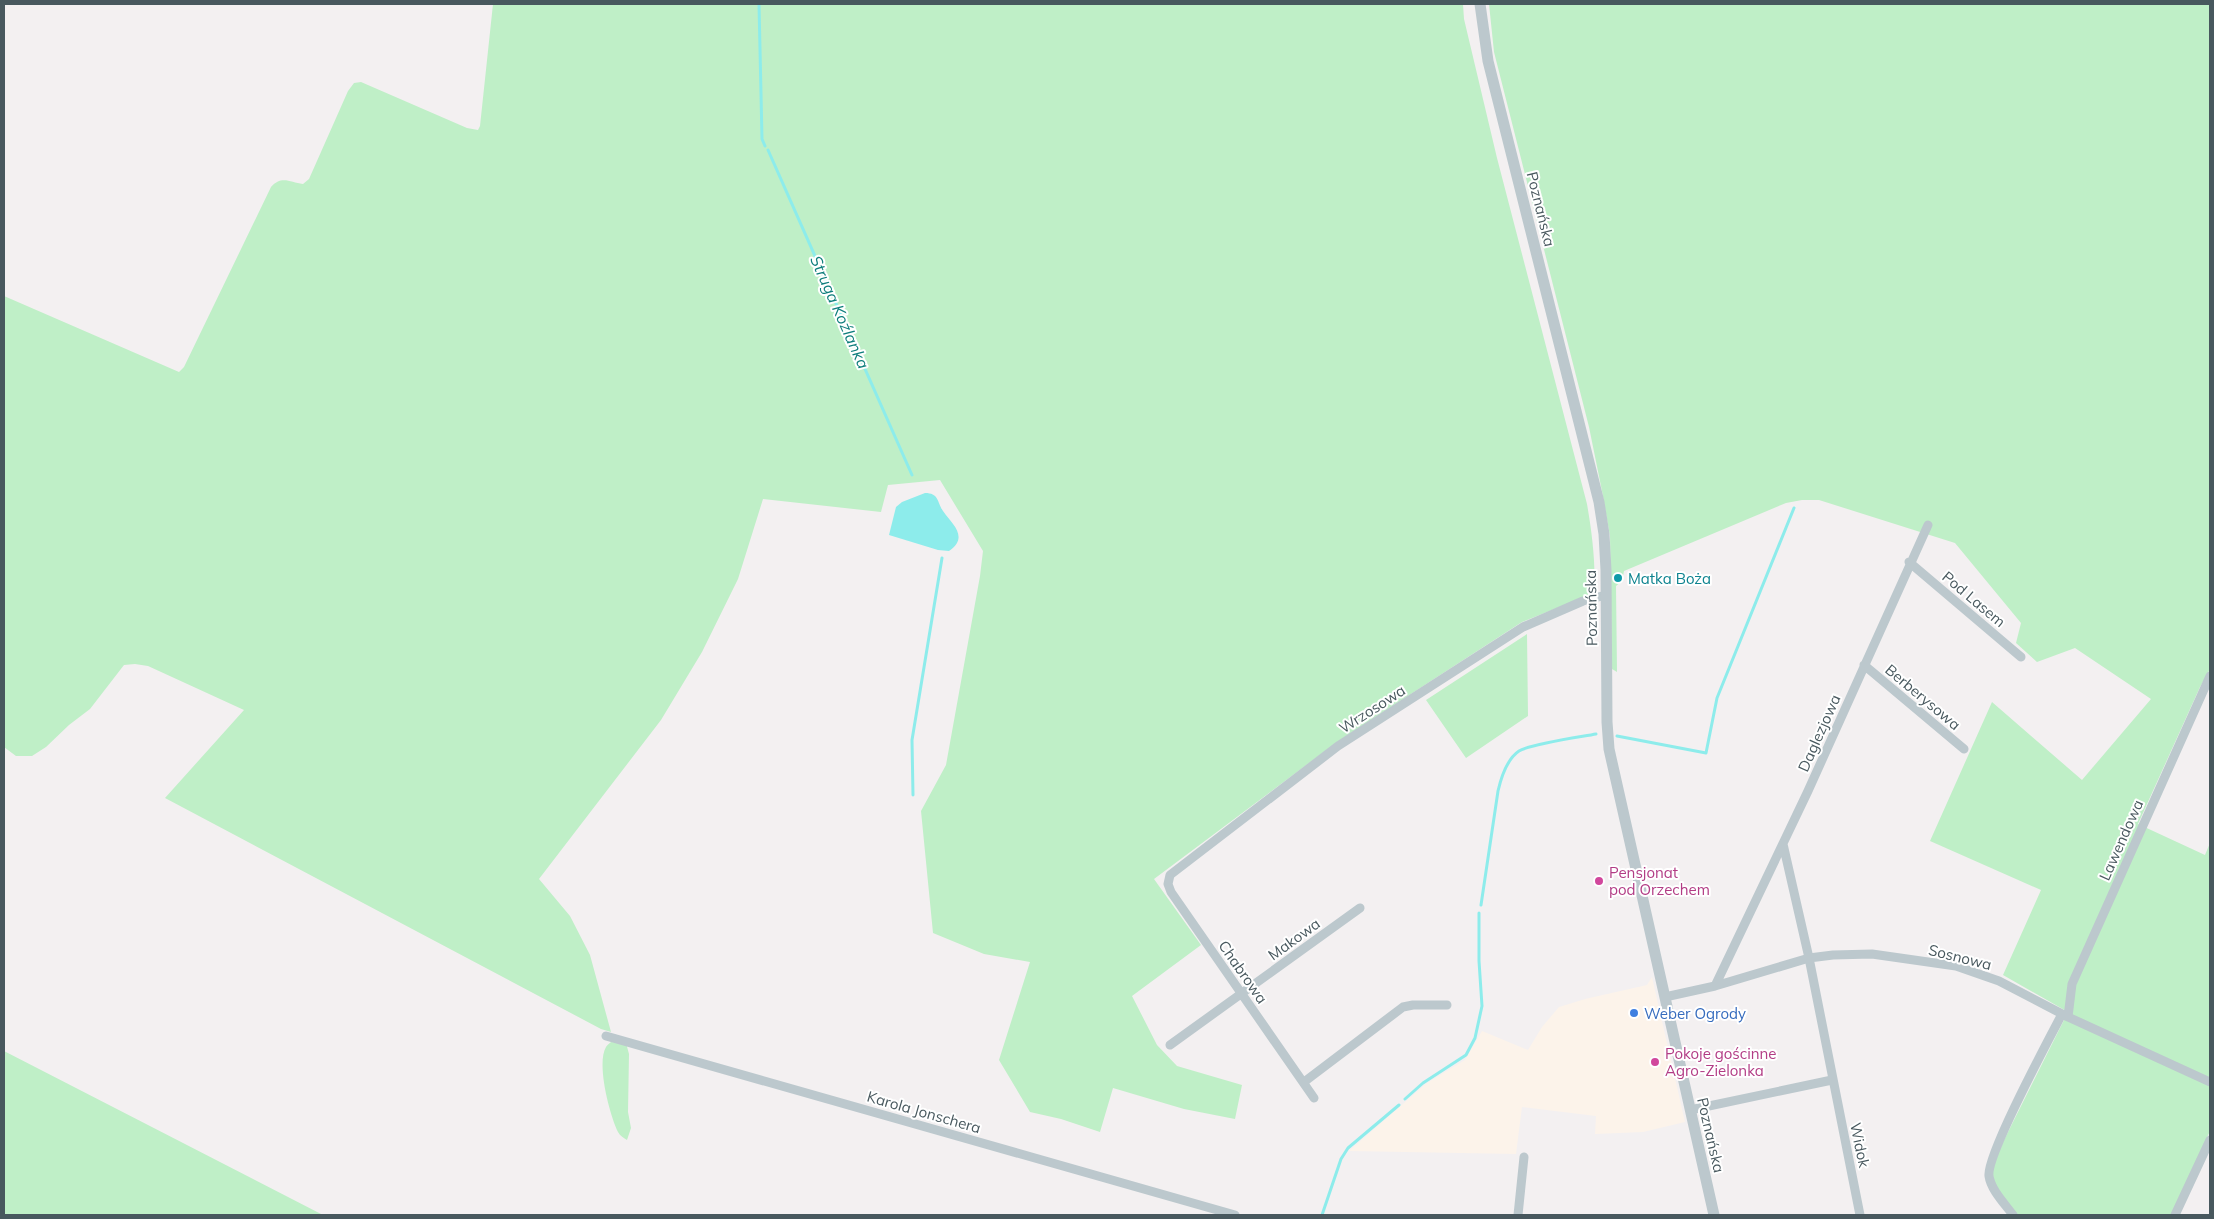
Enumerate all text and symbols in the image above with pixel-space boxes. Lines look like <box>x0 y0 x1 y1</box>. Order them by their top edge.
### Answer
street label: Poznańska <box>1523 170 1559 248</box>
water label: Struga Koźlanka <box>806 252 874 372</box>
street label: Pod Lasem <box>1938 567 2010 631</box>
place label: Matka Boża <box>1628 569 1711 588</box>
street label: Poznańska <box>1581 570 1601 646</box>
marker: Matka Boża <box>1612 572 1624 584</box>
street label: Berberysowa <box>1881 660 1965 734</box>
street label: Wrzosowa <box>1335 681 1409 737</box>
street label: Daglezjowa <box>1794 691 1844 775</box>
street label: Lawendowa <box>2095 797 2147 883</box>
place label: Pensjonat pod Orzechem <box>1609 863 1710 899</box>
marker: Pensjonat pod Orzechem <box>1593 875 1605 887</box>
street label: Makowa <box>1264 914 1324 964</box>
street label: Chabrowa <box>1214 937 1272 1007</box>
street label: Sosnowa <box>1926 940 1994 974</box>
place label: Weber Ogrody <box>1644 1004 1746 1023</box>
marker: Weber Ogrody <box>1628 1007 1640 1019</box>
place label: Pokoje gościnne Agro-Zielonka <box>1665 1044 1777 1080</box>
marker: Pokoje gościnne Agro-Zielonka <box>1649 1056 1661 1068</box>
street label: Karola Jonschera <box>865 1087 983 1137</box>
street label: Poznańska <box>1693 1096 1729 1174</box>
street label: Widok <box>1846 1121 1874 1170</box>

